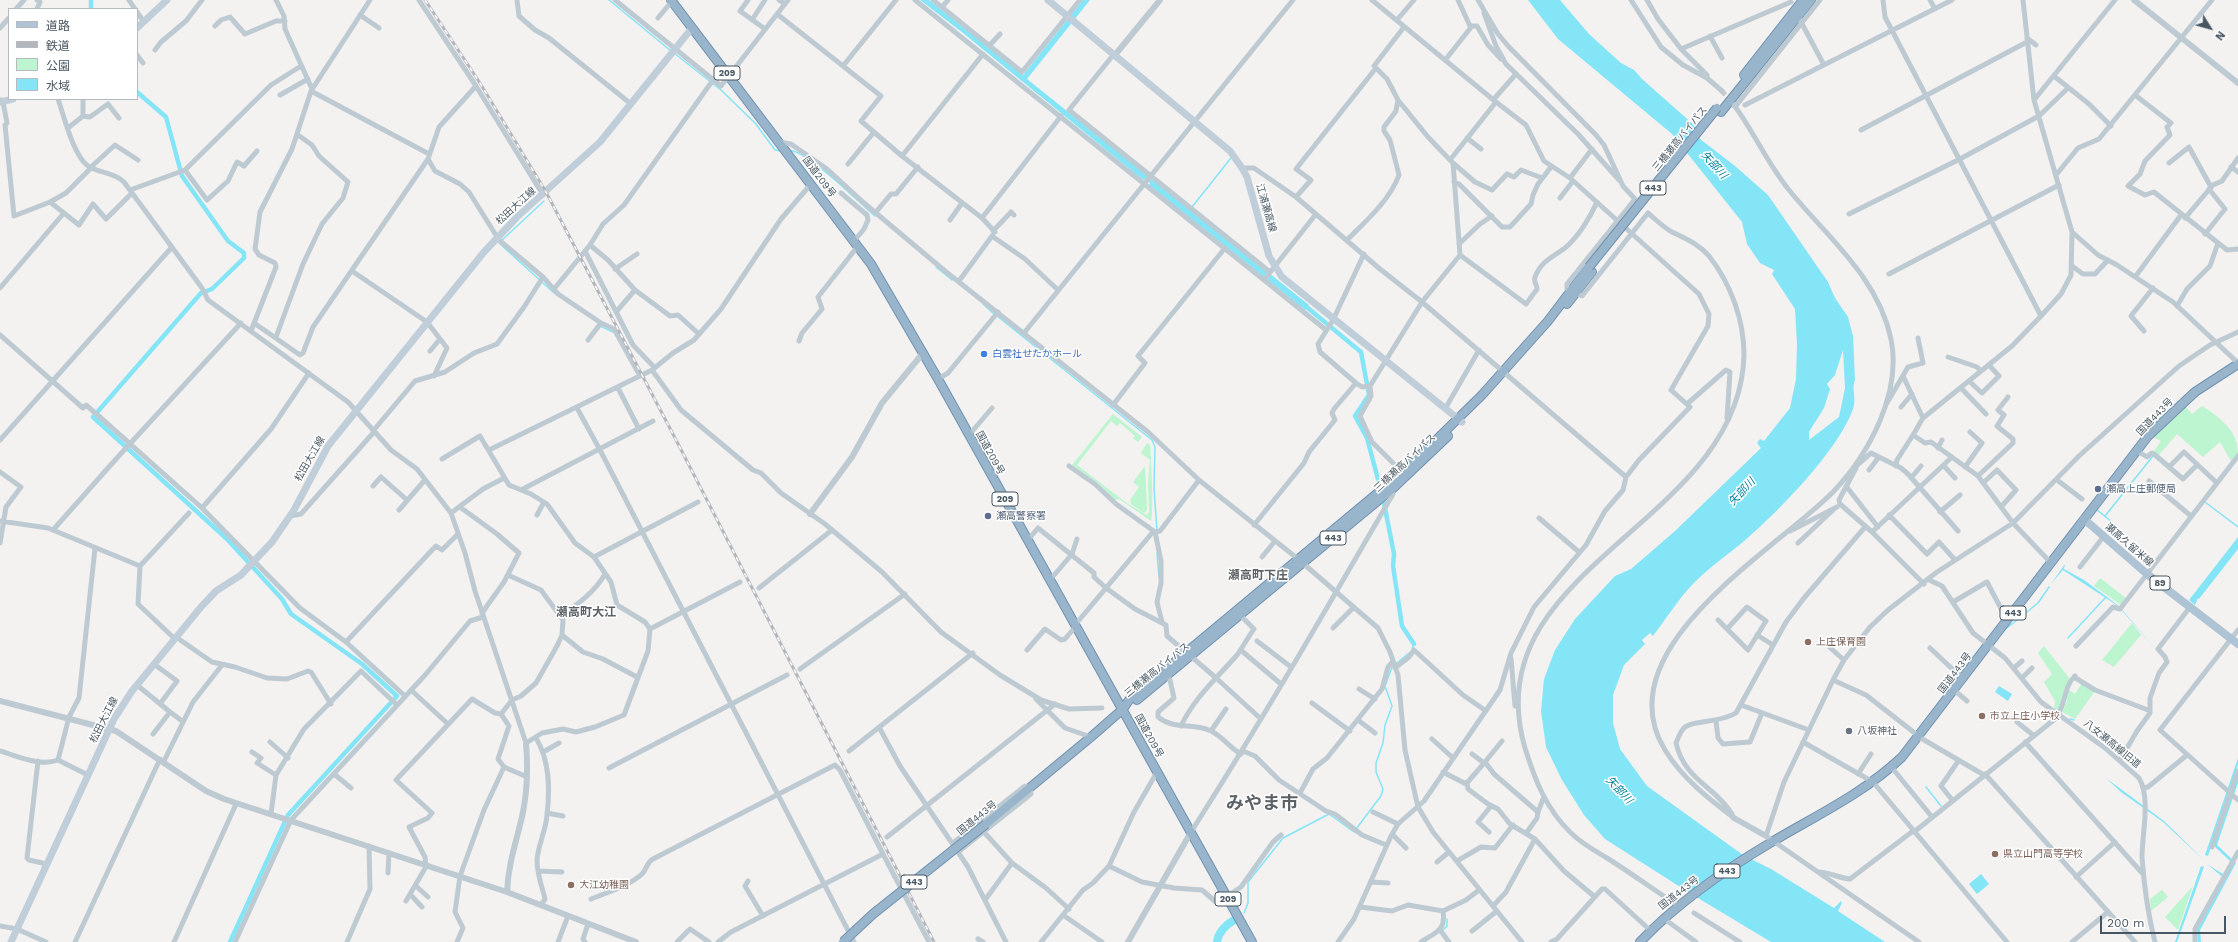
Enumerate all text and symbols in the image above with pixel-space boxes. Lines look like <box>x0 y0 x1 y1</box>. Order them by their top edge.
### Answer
legend <box>8 8 138 100</box>
north arrow <box>2190 8 2230 48</box>
text: 道路 <box>46 19 70 33</box>
text: N <box>2212 28 2228 43</box>
text: 鉄道 <box>46 39 70 53</box>
text: 公園 <box>46 59 70 73</box>
road number: 209 <box>714 66 740 80</box>
text: 水域 <box>46 79 70 93</box>
street label: 三橋瀬高バイパス <box>1650 104 1710 174</box>
water label: 矢部川 <box>1698 148 1730 182</box>
street label: 国道209号 <box>800 154 838 200</box>
road number: 443 <box>1640 181 1666 195</box>
street label: 江浦瀬高線 <box>1253 182 1279 234</box>
street label: 松田大江線 <box>493 185 539 227</box>
place label: 白雲社せたかホール <box>992 348 1082 360</box>
marker: 白雲社せたかホール <box>979 349 989 359</box>
street label: 国道443号 <box>2134 396 2176 438</box>
street label: 国道209号 <box>973 429 1007 477</box>
street label: 三橋瀬高バイパス <box>1372 431 1438 495</box>
street label: 松田大江線 <box>292 434 328 484</box>
water label: 矢部川 <box>1726 475 1758 509</box>
place label: 瀬高上庄郵便局 <box>2106 483 2176 495</box>
marker: 瀬高上庄郵便局 <box>2093 484 2103 494</box>
road number: 209 <box>992 492 1018 506</box>
place label: 瀬高警察署 <box>996 510 1046 522</box>
marker: 瀬高警察署 <box>983 511 993 521</box>
street label: 瀬高久留米線 <box>2102 521 2156 569</box>
road number: 443 <box>1320 531 1346 545</box>
district label: 瀬高町下庄 <box>1228 568 1288 582</box>
road number: 89 <box>2150 576 2170 590</box>
district label: 瀬高町大江 <box>556 605 616 619</box>
road number: 443 <box>2000 606 2026 620</box>
place label: 上庄保育園 <box>1816 636 1866 648</box>
marker: 上庄保育園 <box>1803 637 1813 647</box>
street label: 三橋瀬高バイパス <box>1122 640 1192 700</box>
street label: 国道443号 <box>1936 650 1974 696</box>
street label: 松田大江線 <box>87 695 121 745</box>
place label: 市立上庄小学校 <box>1990 710 2060 722</box>
marker: 市立上庄小学校 <box>1977 711 1987 721</box>
street label: 国道209号 <box>1132 712 1166 760</box>
street label: 八女瀬高線旧道 <box>2081 717 2143 771</box>
place label: 八坂神社 <box>1857 725 1897 737</box>
marker: 八坂神社 <box>1844 726 1854 736</box>
water label: 矢部川 <box>1603 773 1635 807</box>
district label: みやま市 <box>1226 793 1298 815</box>
street label: 国道443号 <box>955 798 999 838</box>
place label: 県立山門高等学校 <box>2003 848 2083 860</box>
marker: 県立山門高等学校 <box>1990 849 2000 859</box>
road number: 443 <box>1714 864 1740 878</box>
street label: 国道443号 <box>1656 873 1702 913</box>
road number: 443 <box>901 875 927 889</box>
place label: 大江幼稚園 <box>579 879 629 891</box>
marker: 大江幼稚園 <box>566 880 576 890</box>
road number: 209 <box>1215 892 1241 906</box>
scale bar <box>2102 908 2228 934</box>
text: 200 m <box>2107 916 2144 930</box>

